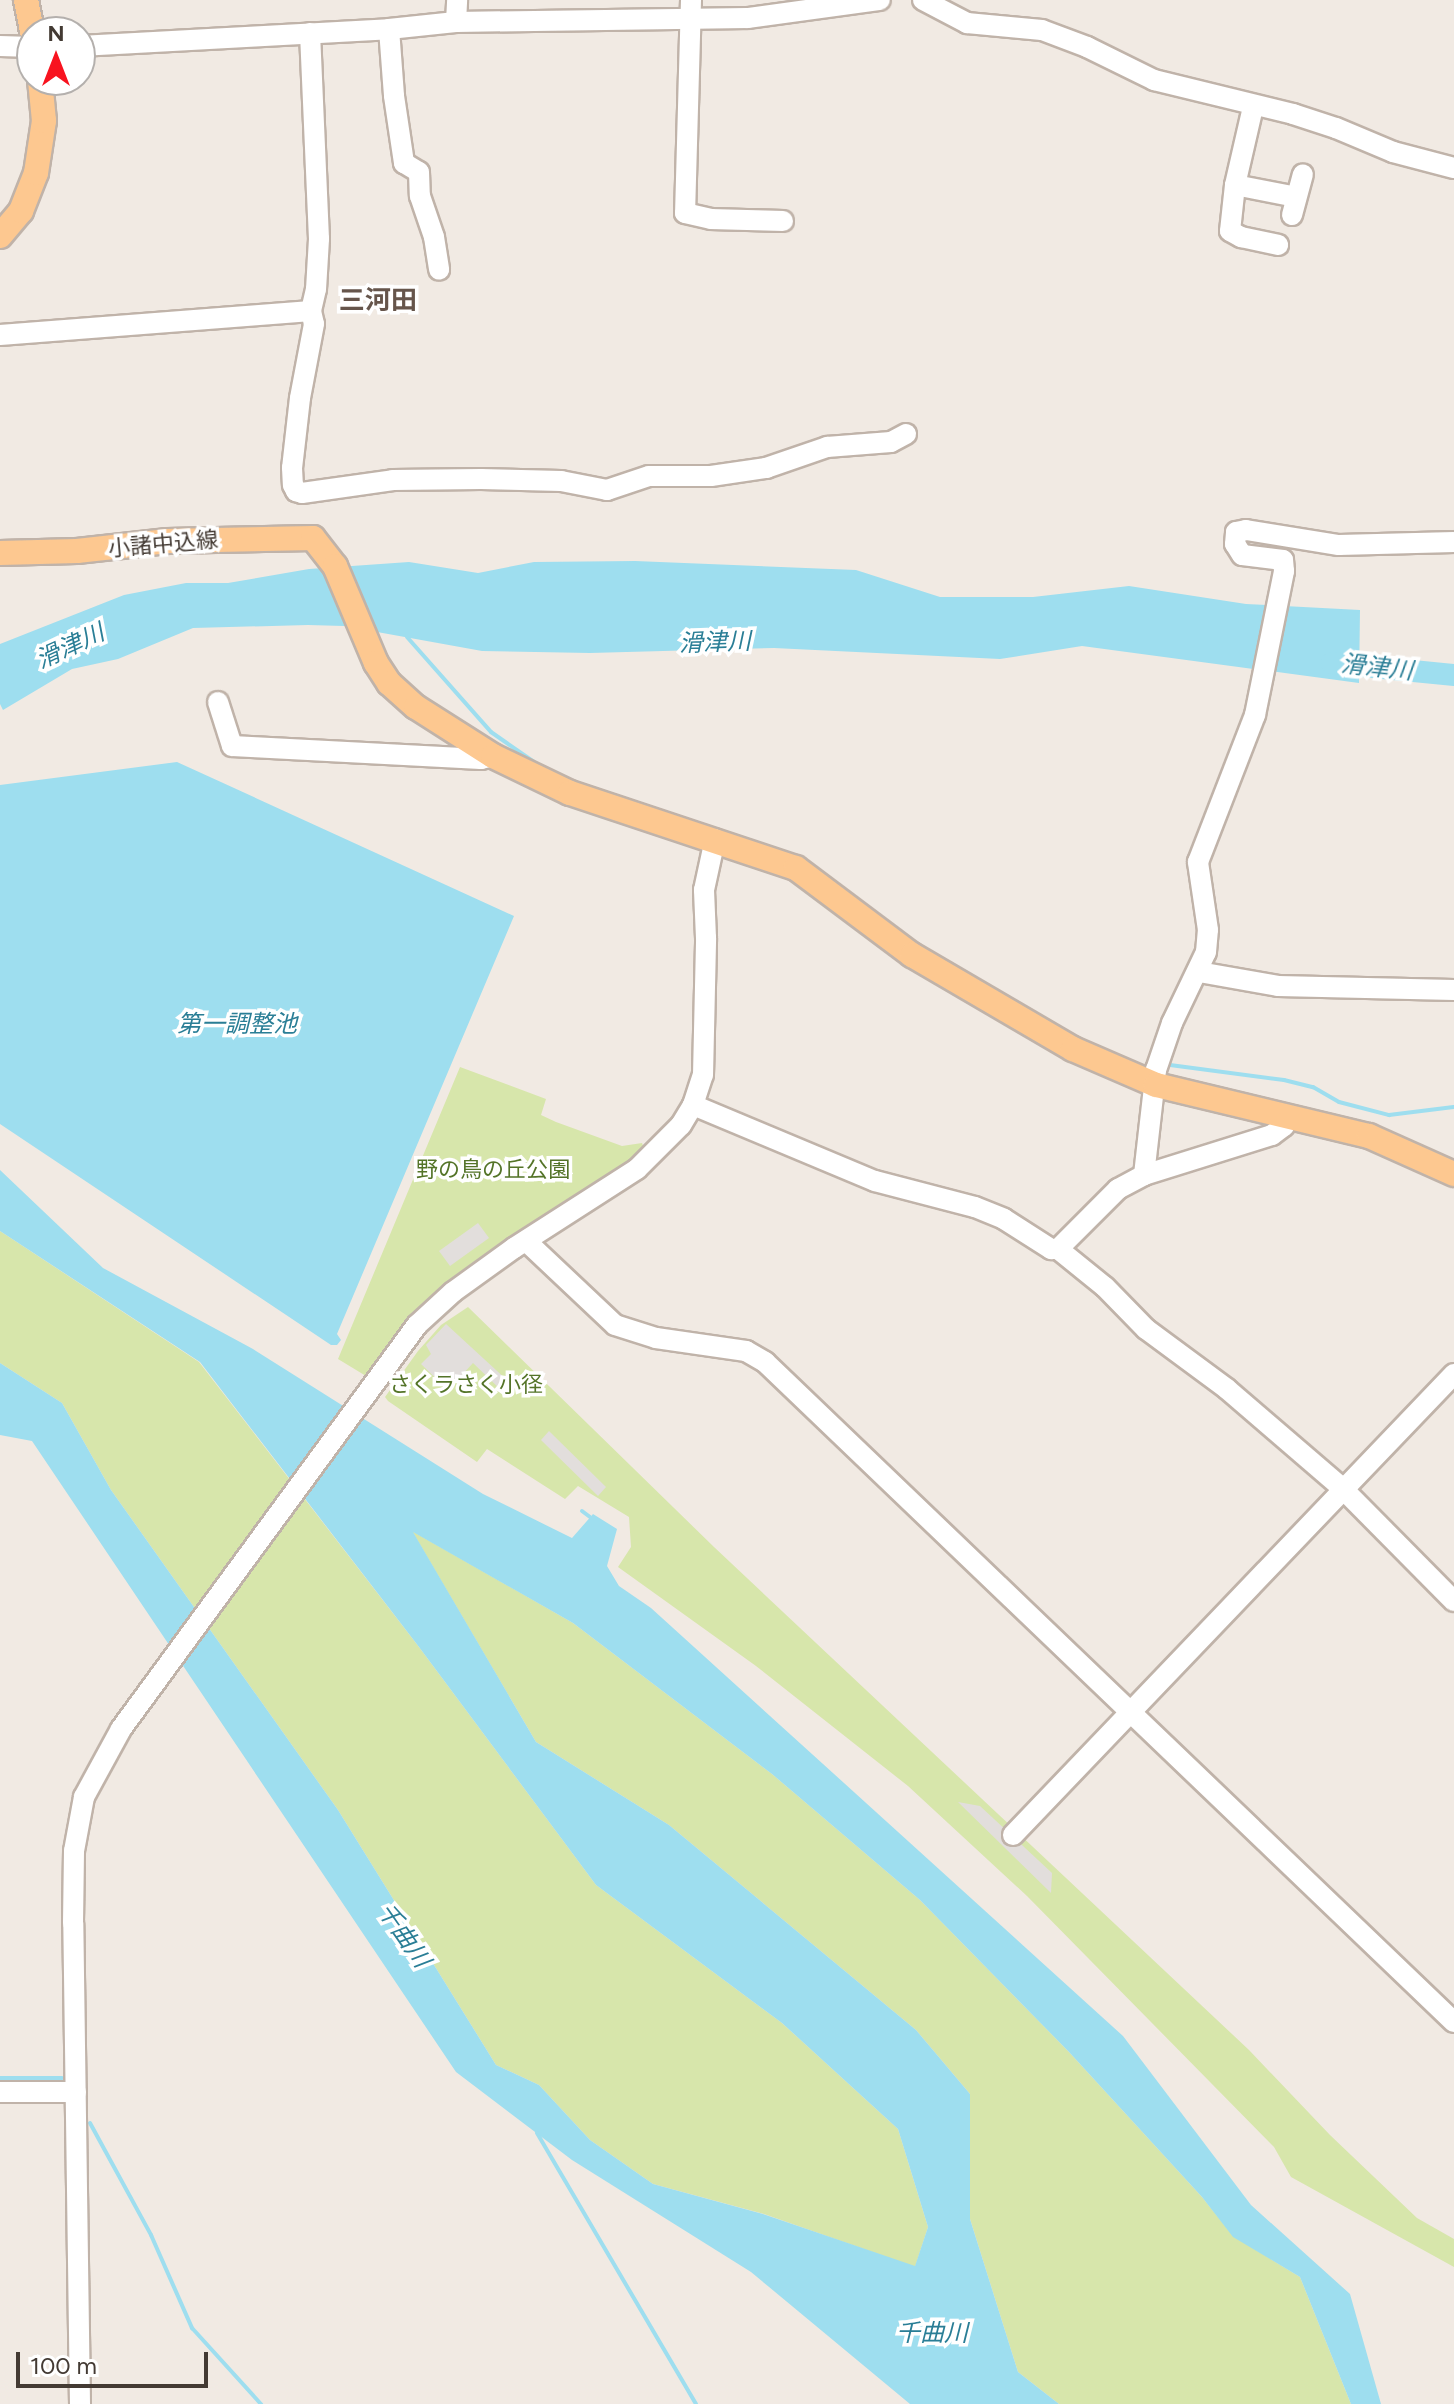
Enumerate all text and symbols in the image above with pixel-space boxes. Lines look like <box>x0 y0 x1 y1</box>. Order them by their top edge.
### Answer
north arrow <box>16 16 96 96</box>
text: N <box>47 20 65 47</box>
district label: 三河田 <box>339 285 417 317</box>
street label: 小諸中込線 <box>107 526 219 562</box>
water label: 滑津川 <box>31 618 109 674</box>
water label: 滑津川 <box>679 626 751 658</box>
water label: 滑津川 <box>1340 649 1414 685</box>
water label: 第一調整池 <box>177 1010 297 1038</box>
park label: 野の鳥の丘公園 <box>416 1157 570 1183</box>
park label: さくラさく小径 <box>389 1372 543 1398</box>
water label: 千曲川 <box>372 1897 436 1973</box>
water label: 千曲川 <box>896 2319 968 2347</box>
scale bar <box>20 2336 212 2386</box>
text: 100 m <box>30 2351 97 2380</box>

